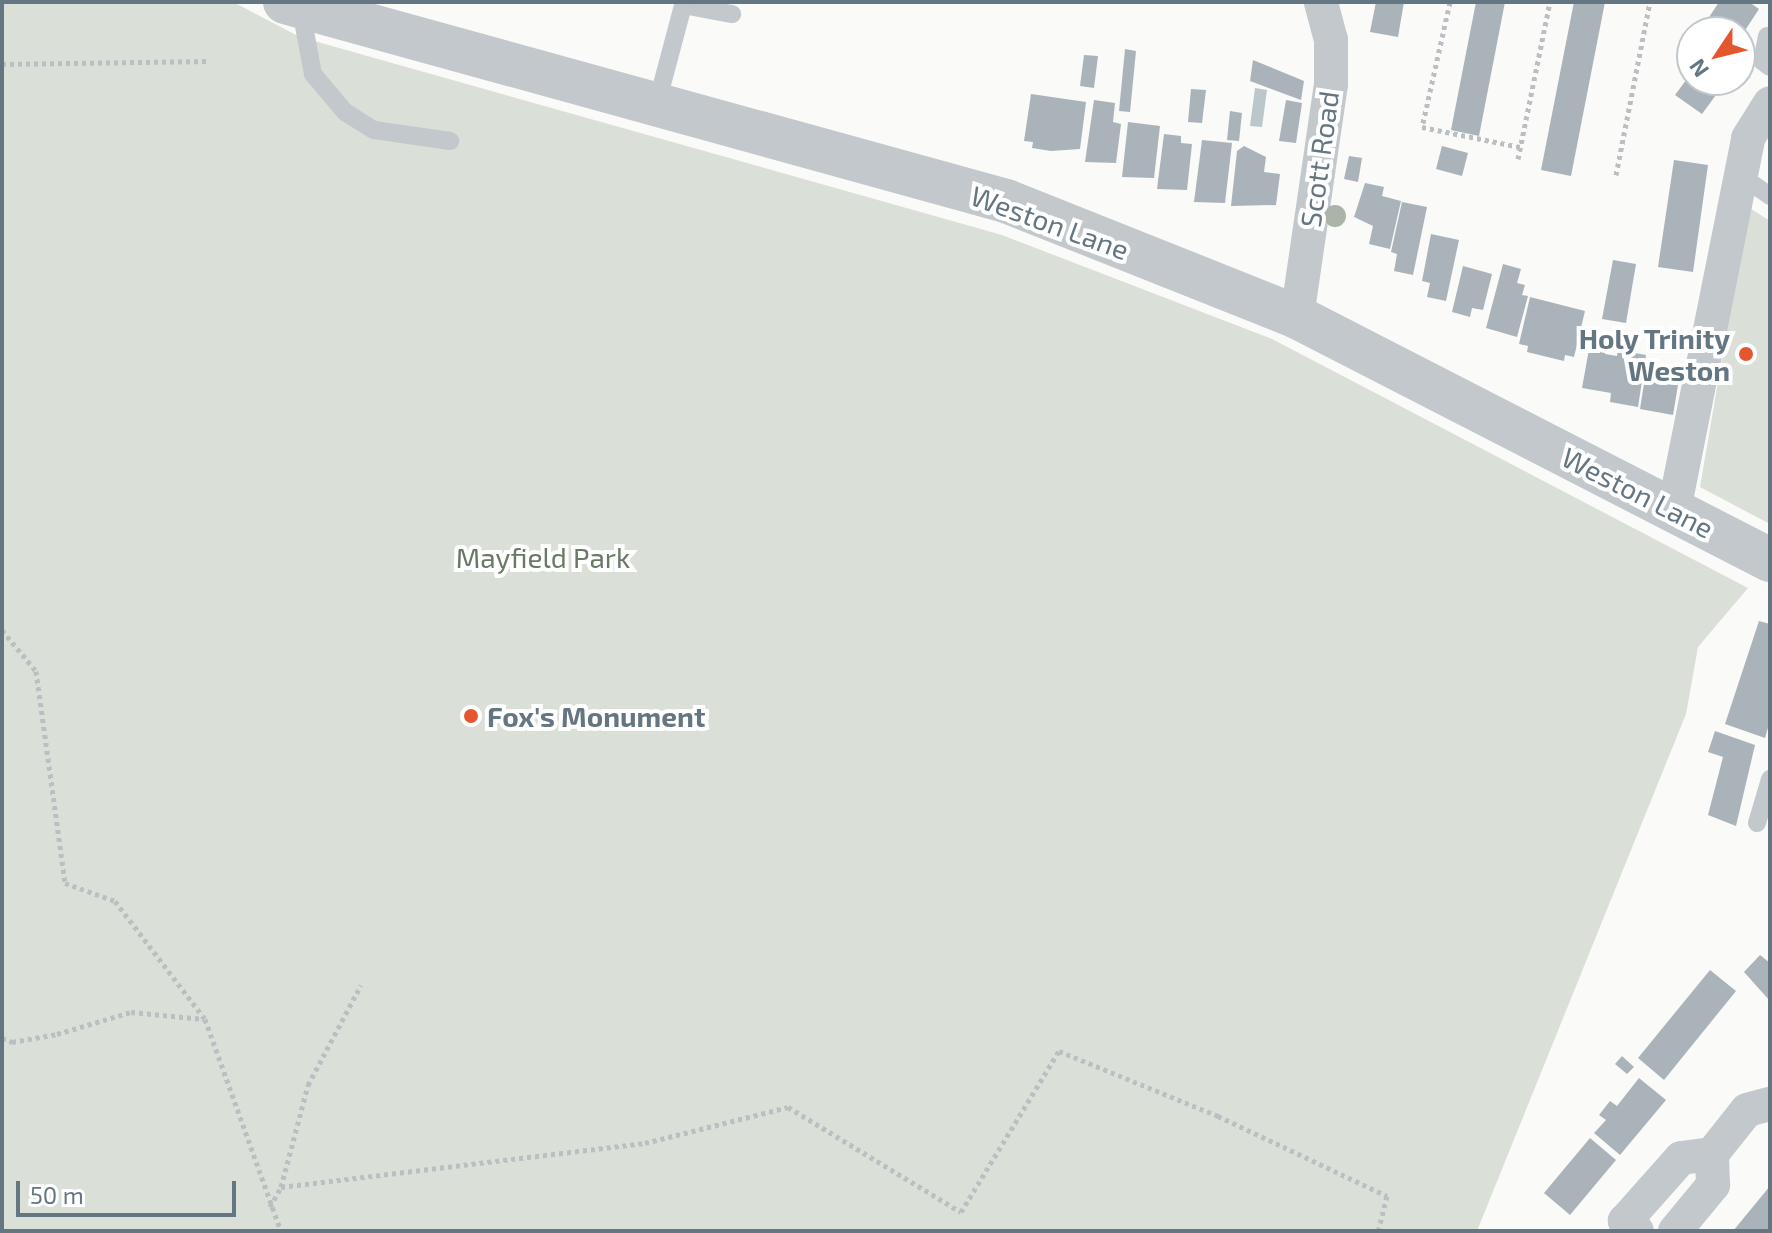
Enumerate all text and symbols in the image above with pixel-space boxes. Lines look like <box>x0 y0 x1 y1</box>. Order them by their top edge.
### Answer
north arrow <box>1676 16 1756 96</box>
text: N <box>1683 55 1713 83</box>
street label: Scott Road <box>1293 89 1345 229</box>
street label: Weston Lane <box>967 178 1133 266</box>
place label: Holy Trinity Weston <box>1577 321 1730 387</box>
marker: Holy Trinity Weston <box>1737 345 1755 363</box>
street label: Weston Lane <box>1557 439 1719 545</box>
park label: Mayfield Park <box>456 540 630 574</box>
place label: Fox's Monument <box>487 699 705 733</box>
marker: Fox's Monument <box>462 707 480 725</box>
scale bar <box>20 1165 240 1215</box>
text: 50 m <box>30 1180 84 1209</box>

